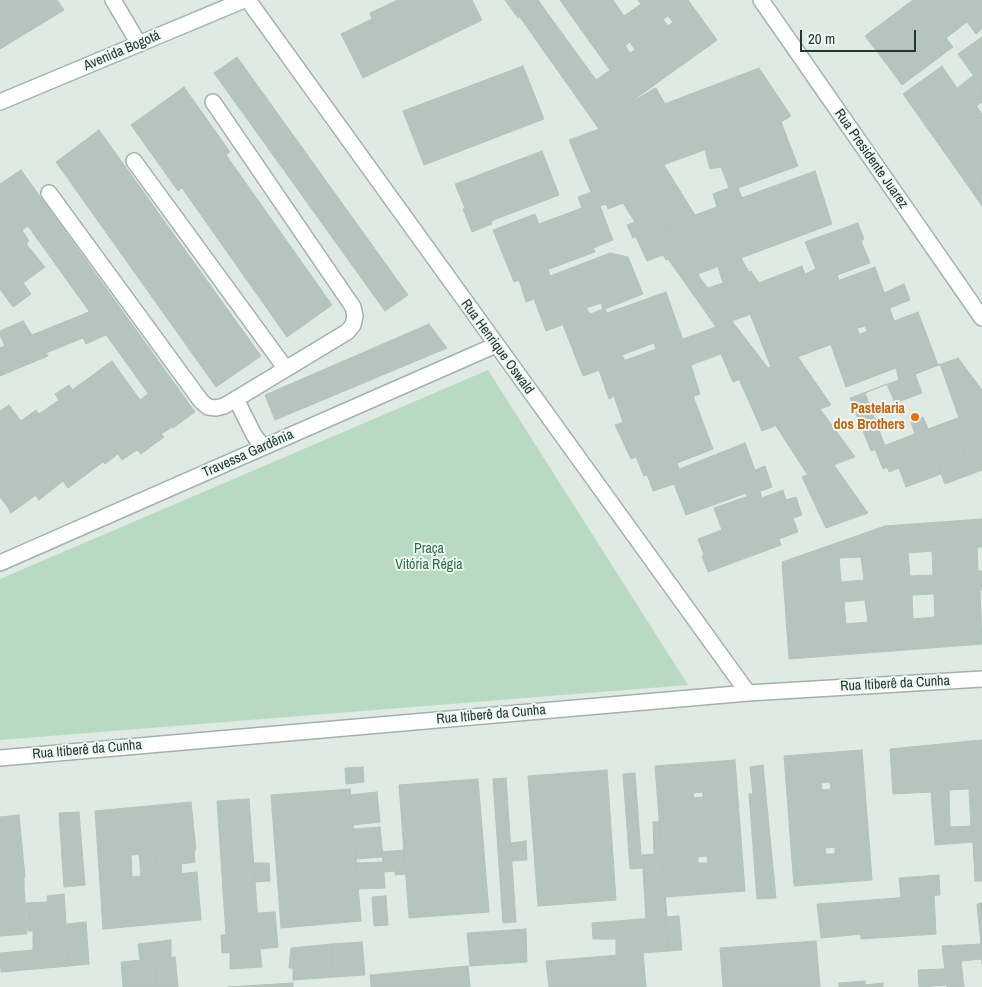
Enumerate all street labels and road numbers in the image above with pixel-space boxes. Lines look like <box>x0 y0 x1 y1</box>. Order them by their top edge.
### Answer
street label: Avenida Bogotá <box>81 27 163 75</box>
street label: Rua Presidente Juarez <box>830 106 912 212</box>
street label: Rua Henrique Oswald <box>457 296 537 398</box>
street label: Travessa Gardênia <box>200 426 296 482</box>
street label: Rua Itiberê da Cunha <box>840 673 950 695</box>
street label: Rua Itiberê da Cunha <box>436 702 546 728</box>
street label: Rua Itiberê da Cunha <box>32 737 142 763</box>

